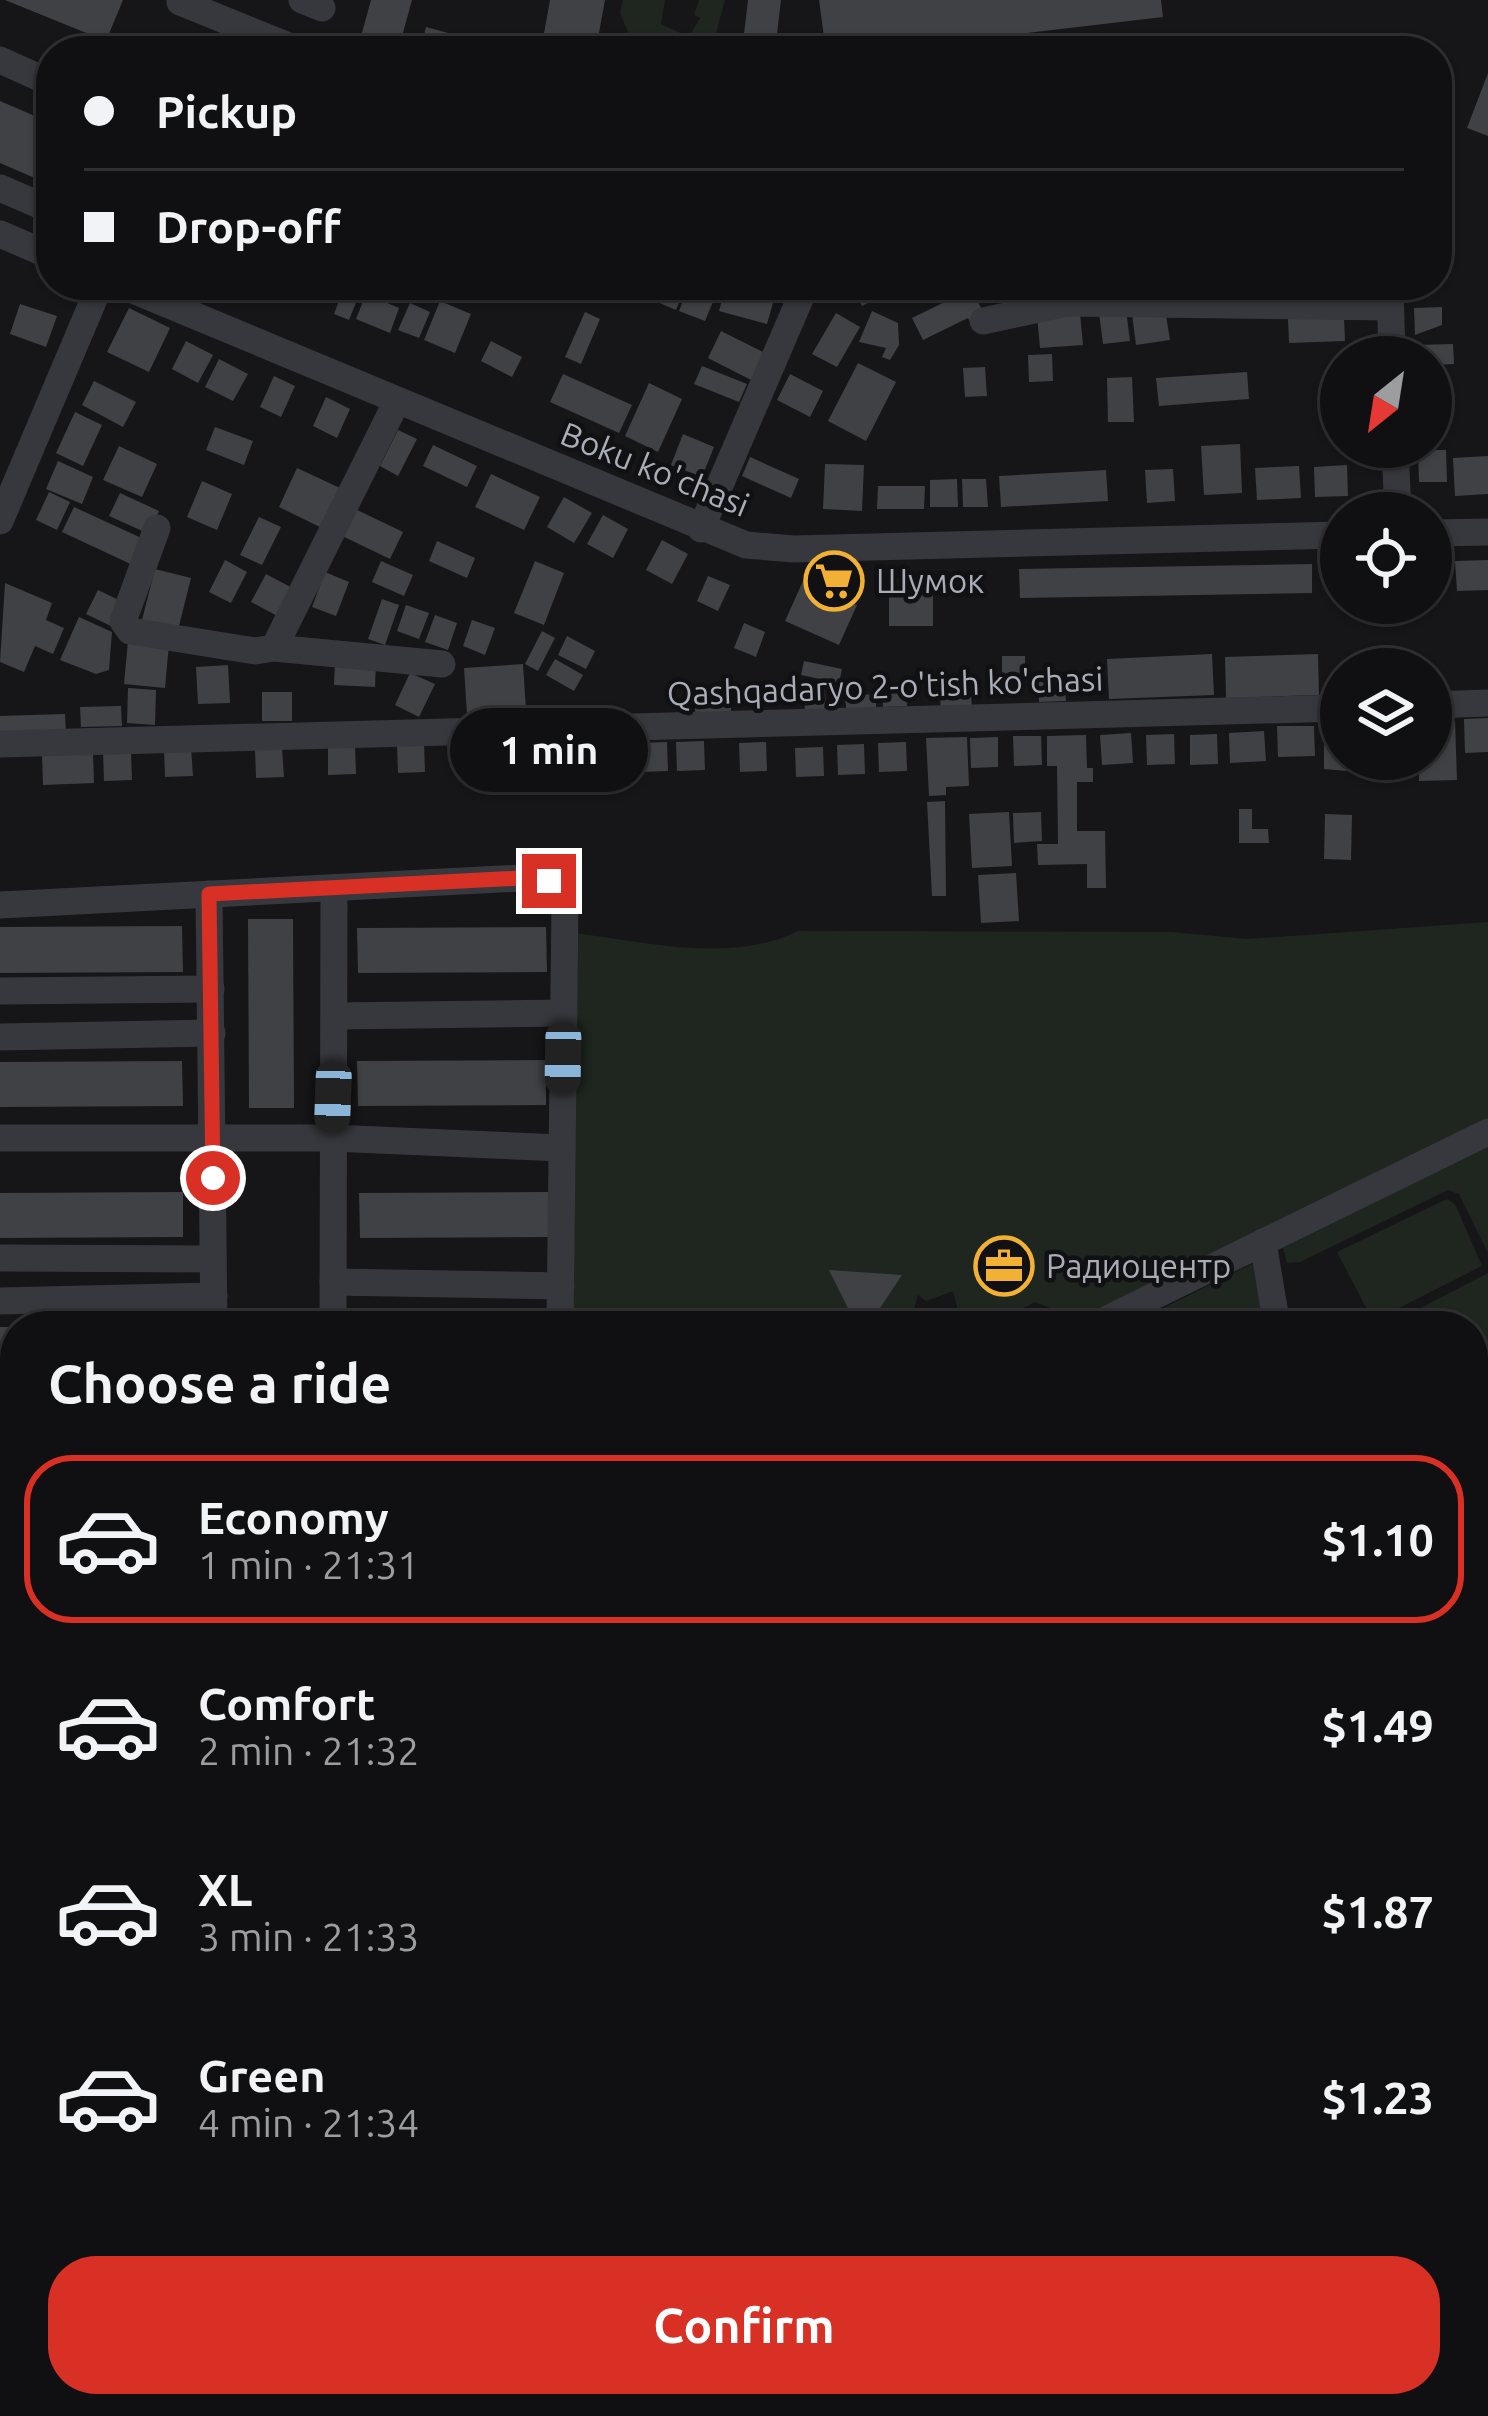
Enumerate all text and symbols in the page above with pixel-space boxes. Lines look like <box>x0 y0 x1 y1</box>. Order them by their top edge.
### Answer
text: Pickup <box>156 86 297 137</box>
text: Drop-off <box>156 201 341 252</box>
north arrow <box>1320 336 1452 468</box>
map controls <box>1320 336 1452 780</box>
street label: Boku ko'chasi <box>556 414 755 523</box>
button: locate <box>1320 492 1452 624</box>
supermarket icon: Шумок <box>803 550 865 612</box>
place label: Шумок <box>876 562 984 599</box>
button: layers <box>1320 648 1452 780</box>
street label: Qashqadaryo 2-o'tish ko'chasi <box>666 659 1104 712</box>
callout: 1 min <box>450 707 648 791</box>
text: 1 min <box>500 728 598 771</box>
route end <box>522 854 576 908</box>
car <box>544 1022 582 1094</box>
car <box>314 1060 352 1134</box>
route start <box>186 1151 240 1205</box>
office icon: Радиоцентр <box>973 1235 1035 1297</box>
place label: Радиоцентр <box>1046 1247 1231 1284</box>
text: Choose a ride <box>48 1353 391 1413</box>
icon: car <box>54 1485 162 1593</box>
text: Economy <box>198 1492 389 1543</box>
text: $1.10 <box>1321 1514 1434 1565</box>
text: 1 min · 21:31 <box>198 1543 419 1586</box>
icon: car <box>54 1671 162 1779</box>
text: Comfort <box>198 1678 375 1729</box>
text: $1.49 <box>1321 1700 1434 1751</box>
text: 2 min · 21:32 <box>198 1729 419 1772</box>
icon: car <box>54 1857 162 1965</box>
text: XL <box>198 1864 252 1915</box>
text: $1.87 <box>1321 1886 1434 1937</box>
text: 3 min · 21:33 <box>198 1915 419 1958</box>
icon: car <box>54 2043 162 2151</box>
text: Green <box>198 2050 325 2101</box>
text: $1.23 <box>1321 2072 1434 2123</box>
text: 4 min · 21:34 <box>198 2101 419 2144</box>
button: Confirm <box>48 2256 1440 2394</box>

